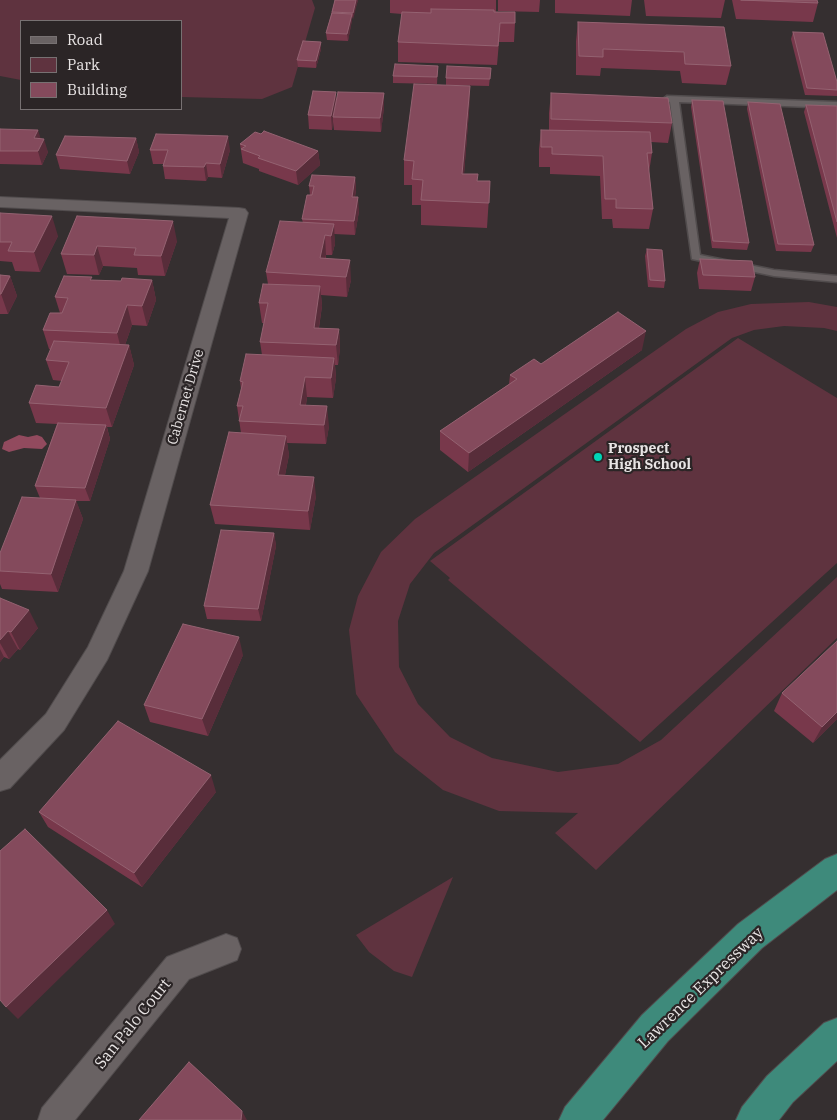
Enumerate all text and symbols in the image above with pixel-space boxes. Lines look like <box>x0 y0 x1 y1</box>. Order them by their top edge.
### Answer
legend <box>20 20 182 110</box>
text: Road <box>67 30 103 49</box>
text: Park <box>67 55 100 74</box>
text: Building <box>67 80 127 99</box>
street label: Cabernet Drive <box>164 347 208 447</box>
place label: Prospect High School <box>608 441 691 474</box>
marker: Prospect High School <box>592 451 604 463</box>
street label: Lawrence Expressway <box>634 923 768 1053</box>
street label: San Palo Court <box>91 975 175 1073</box>

